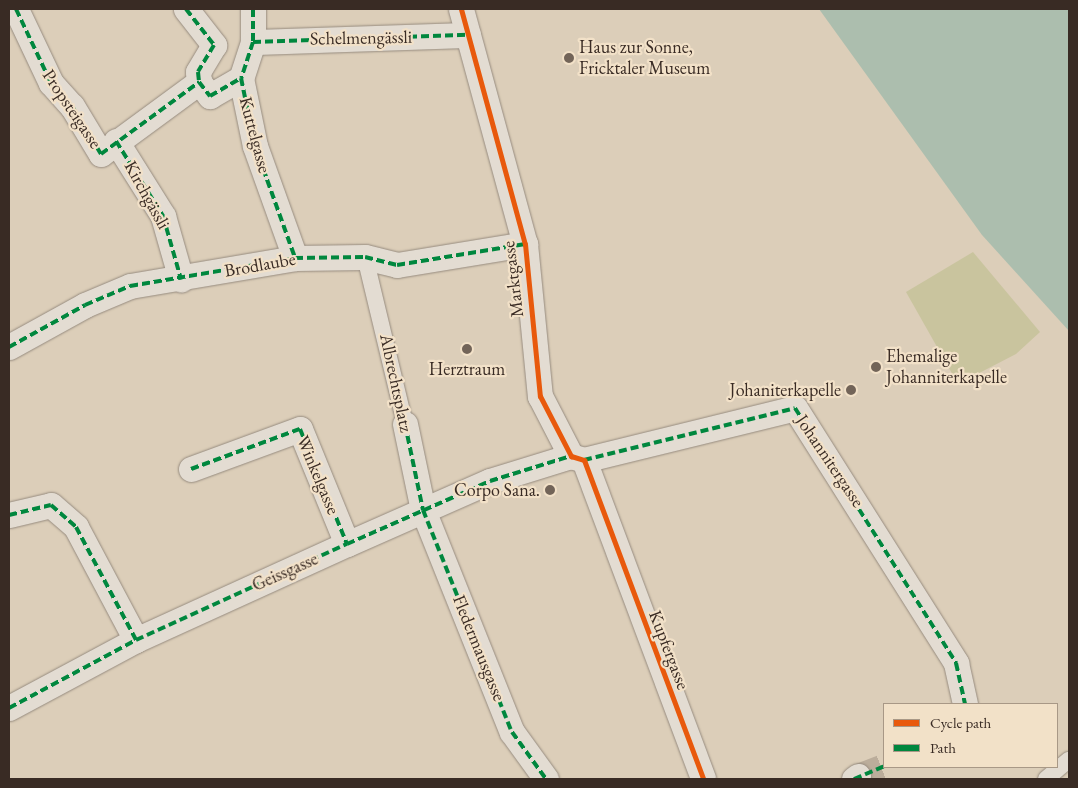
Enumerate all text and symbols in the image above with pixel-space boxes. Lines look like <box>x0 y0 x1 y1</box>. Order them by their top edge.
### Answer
street label: Schelmengässli <box>310 26 412 50</box>
place label: Haus zur Sonne, Fricktaler Museum <box>579 37 710 80</box>
marker: Haus zur Sonne, Fricktaler Museum <box>563 52 575 64</box>
street label: Propsteigasse <box>38 65 106 153</box>
street label: Kuttelgasse <box>234 95 276 175</box>
street label: Kirchgässli <box>119 157 175 233</box>
street label: Marktgasse <box>498 240 528 318</box>
street label: Brodlaube <box>223 248 297 282</box>
street label: Albrechtsplatz <box>375 332 417 434</box>
marker: Herztraum <box>460 342 474 356</box>
place label: Ehemalige Johanniterkapelle <box>886 346 1007 388</box>
place label: Herztraum <box>429 358 505 380</box>
marker: Ehemalige Johanniterkapelle <box>870 361 882 373</box>
place label: Johaniterkapelle <box>730 379 841 401</box>
marker: Johaniterkapelle <box>845 384 857 396</box>
street label: Johannitergasse <box>791 411 869 511</box>
street label: Winkelgasse <box>292 432 344 518</box>
place label: Corpo Sana. <box>454 479 540 501</box>
marker: Corpo Sana. <box>544 484 556 496</box>
street label: Geissgasse <box>249 548 321 596</box>
street label: Fledermausgasse <box>448 592 510 704</box>
street label: Kupfergasse <box>644 607 694 693</box>
legend <box>883 703 1058 768</box>
text: Cycle path <box>930 713 991 732</box>
text: Path <box>930 738 956 757</box>

